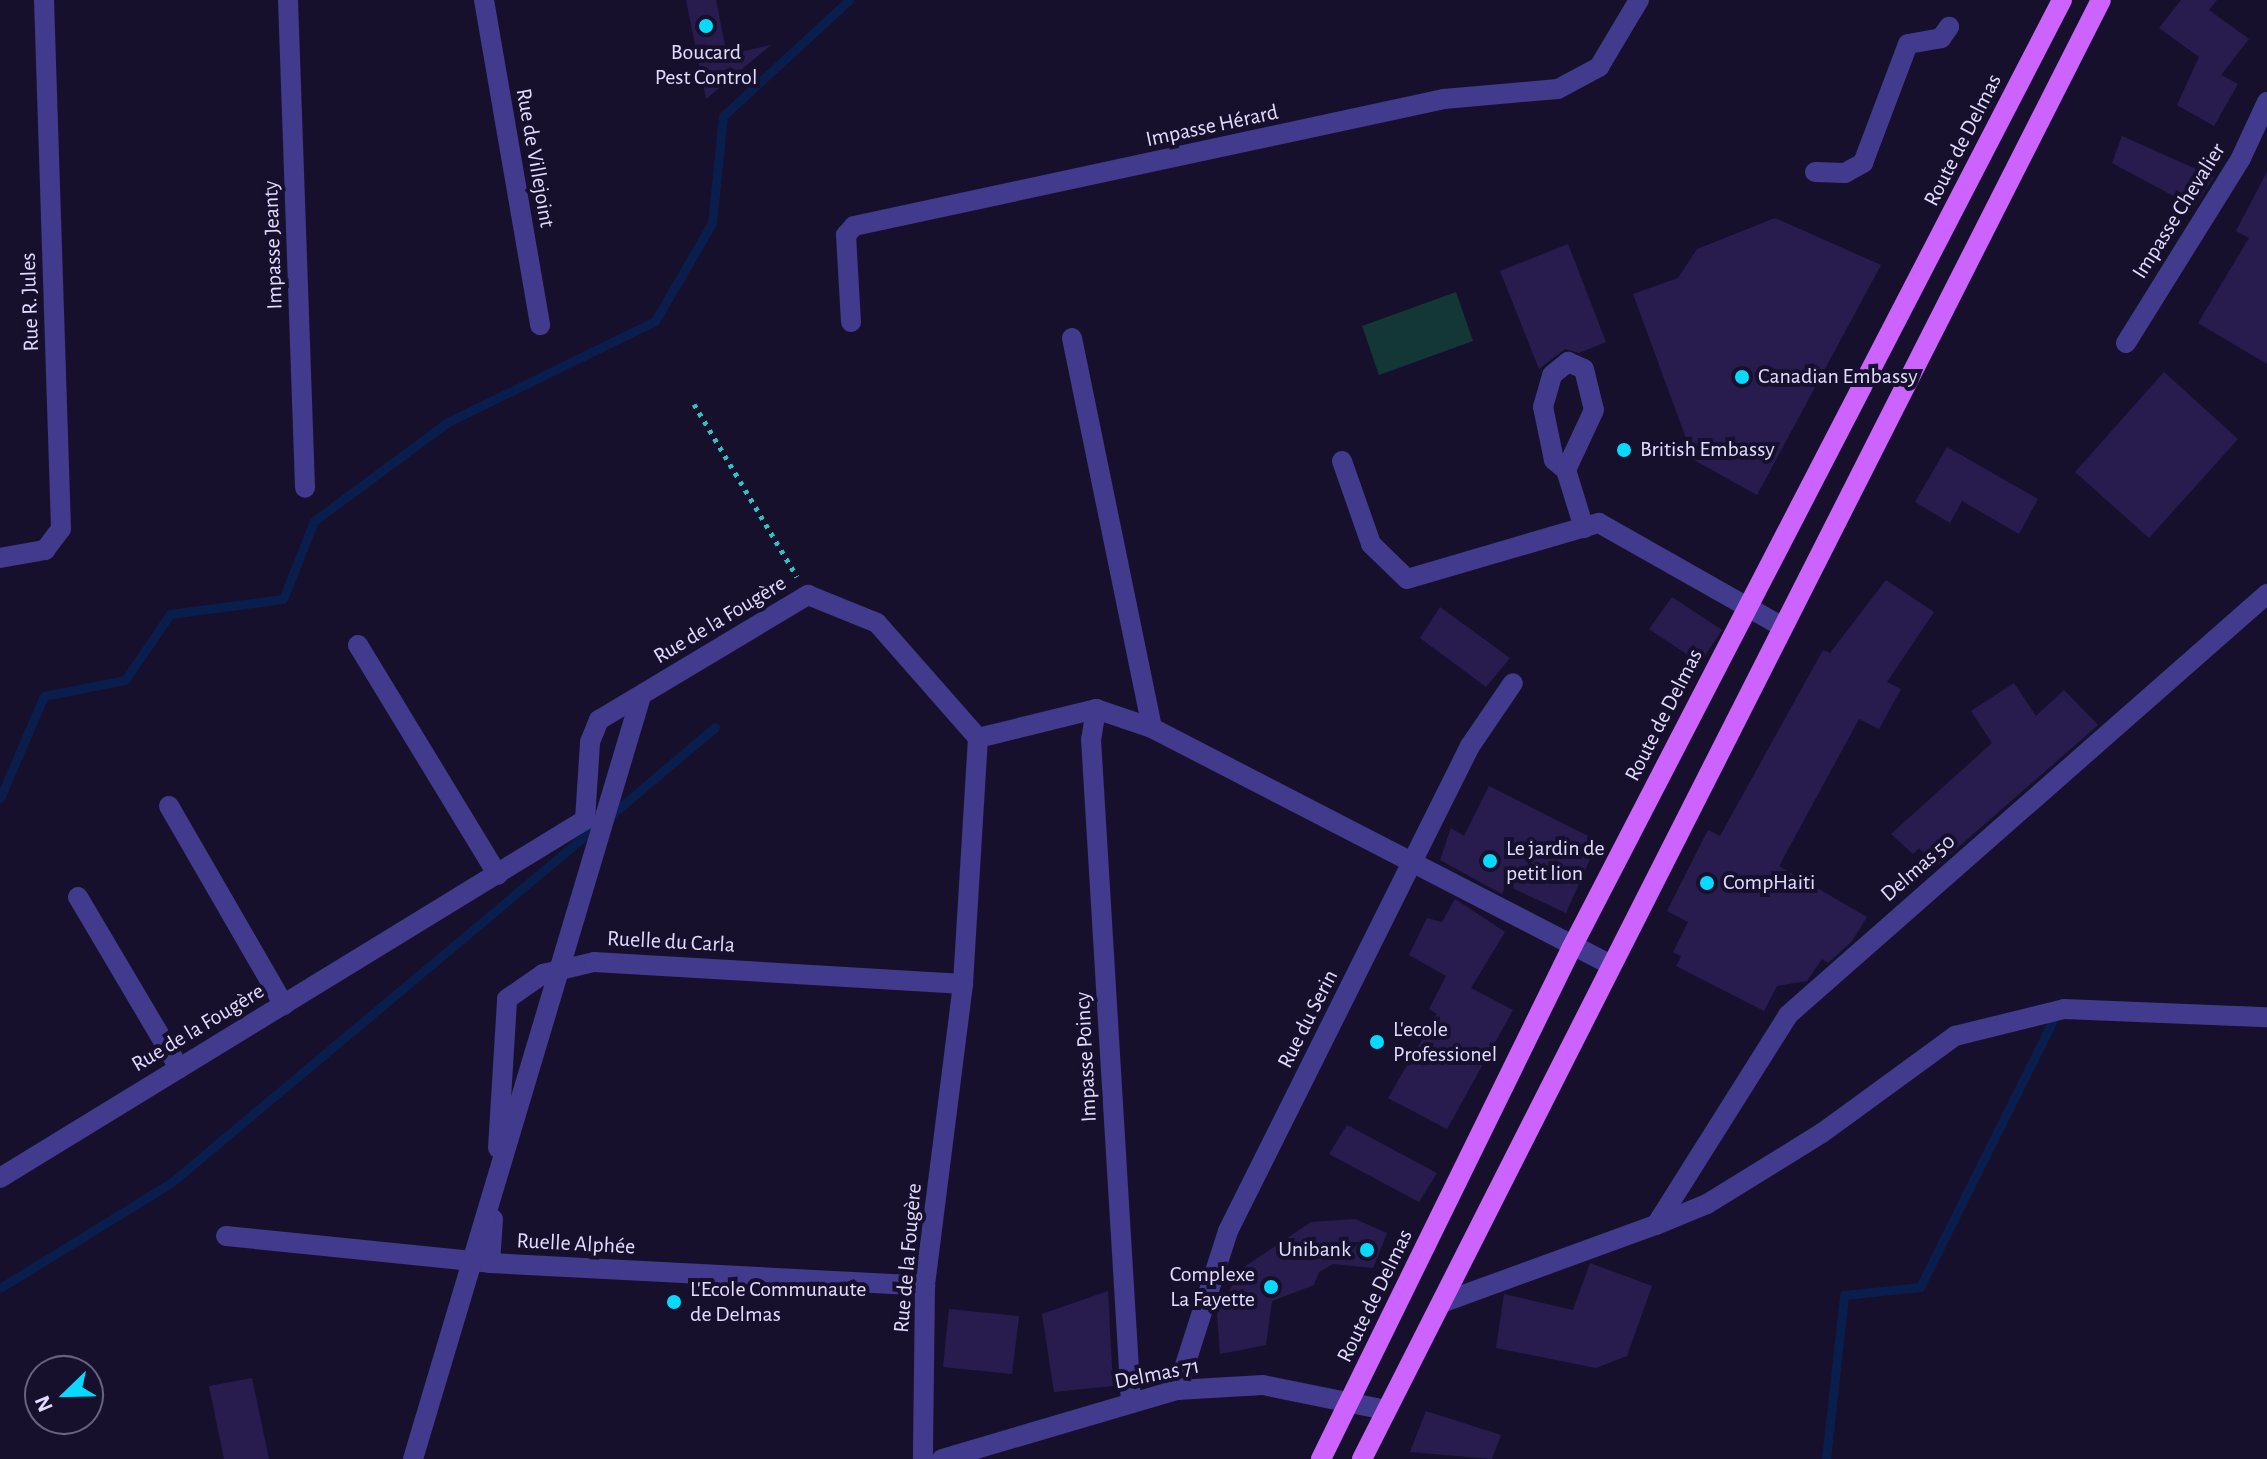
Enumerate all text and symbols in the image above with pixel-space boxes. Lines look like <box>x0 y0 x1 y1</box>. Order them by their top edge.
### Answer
marker: Boucard Pest Control <box>697 17 715 35</box>
place label: Boucard Pest Control <box>655 39 757 90</box>
street label: Route de Delmas <box>1918 70 2008 210</box>
street label: Rue de Villejoint <box>510 86 560 230</box>
street label: Impasse Hérard <box>1143 99 1281 153</box>
street label: Impasse Chevalier <box>2127 138 2231 284</box>
street label: Impasse Jeanty <box>258 180 288 310</box>
street label: Rue R. Jules <box>15 252 45 352</box>
place label: Canadian Embassy <box>1758 364 1918 390</box>
marker: Canadian Embassy <box>1733 368 1751 386</box>
place label: British Embassy <box>1640 437 1775 463</box>
marker: British Embassy <box>1615 441 1633 459</box>
street label: Rue de la Fougère <box>649 570 791 670</box>
street label: Route de Delmas <box>1619 645 1709 785</box>
street label: Delmas 50 <box>1875 828 1961 908</box>
place label: Le jardin de petit lion <box>1506 835 1605 886</box>
marker: Le jardin de petit lion <box>1481 852 1499 870</box>
place label: CompHaiti <box>1723 870 1815 896</box>
marker: CompHaiti <box>1698 874 1716 892</box>
street label: Ruelle du Carla <box>606 925 736 959</box>
street label: Rue du Serin <box>1272 965 1344 1073</box>
street label: Rue de la Fougère <box>127 978 269 1078</box>
street label: Impasse Poincy <box>1069 991 1103 1123</box>
place label: L'ecole Professionel <box>1393 1016 1497 1068</box>
marker: L'ecole Professionel <box>1368 1033 1386 1051</box>
street label: Rue de la Fougère <box>888 1182 928 1334</box>
street label: Route de Delmas <box>1331 1225 1419 1367</box>
street label: Ruelle Alphée <box>516 1228 636 1260</box>
place label: Unibank <box>1278 1237 1351 1263</box>
marker: Unibank <box>1358 1241 1376 1259</box>
place label: Complexe La Fayette <box>1170 1261 1255 1312</box>
place label: L'Ecole Communaute de Delmas <box>690 1276 866 1328</box>
marker: Complexe La Fayette <box>1262 1278 1280 1296</box>
marker: L'Ecole Communaute de Delmas <box>665 1293 683 1311</box>
street label: Delmas 71 <box>1112 1353 1202 1395</box>
north arrow <box>24 1355 104 1435</box>
text: N <box>31 1392 57 1415</box>

